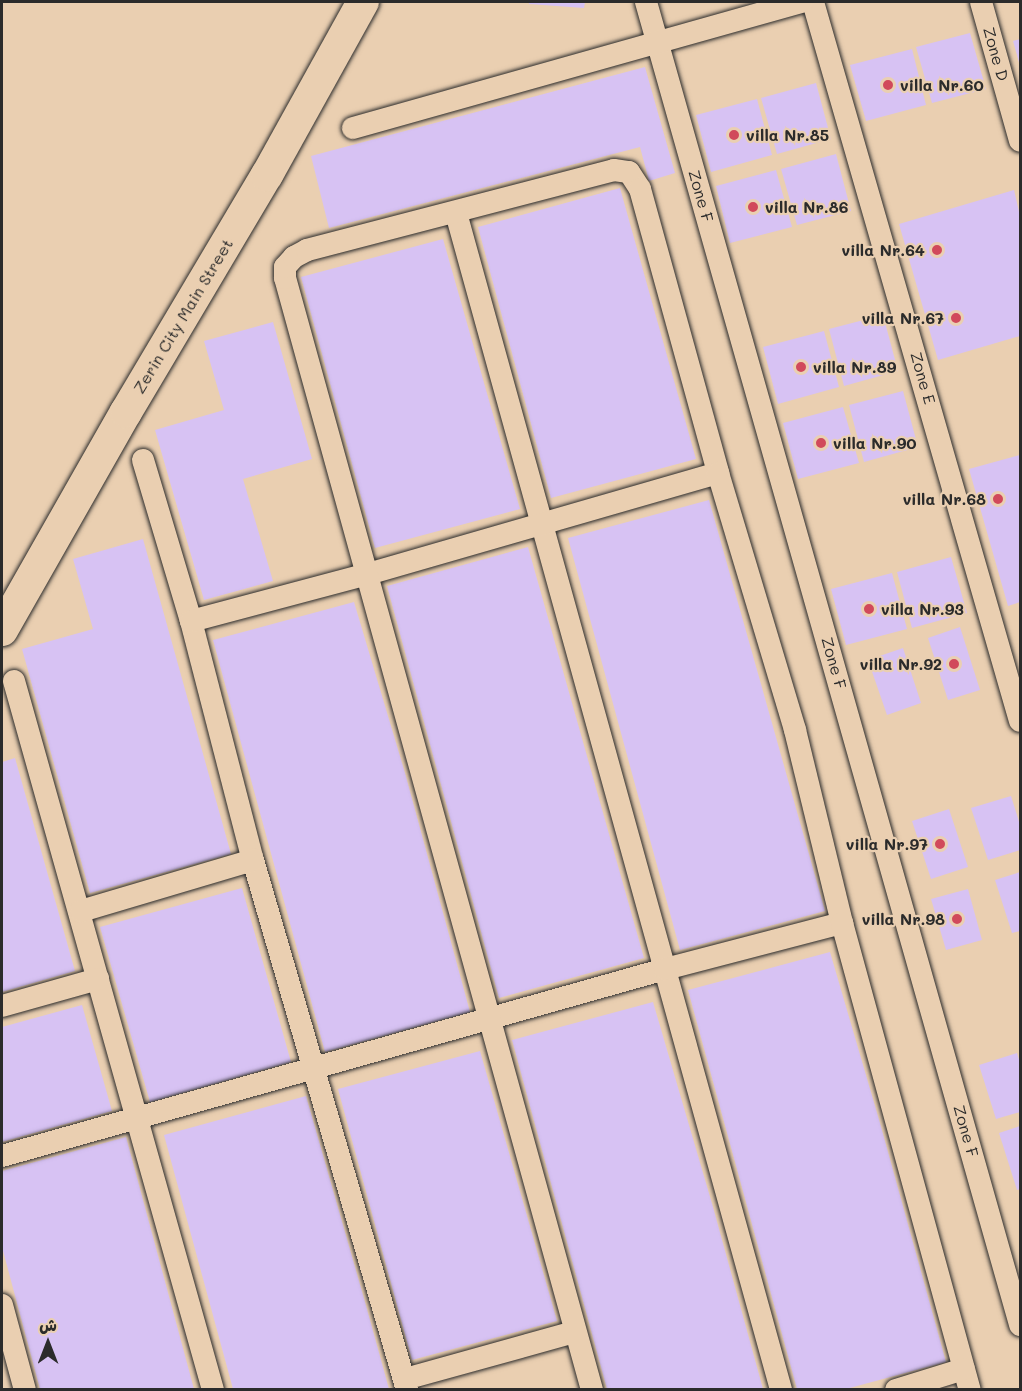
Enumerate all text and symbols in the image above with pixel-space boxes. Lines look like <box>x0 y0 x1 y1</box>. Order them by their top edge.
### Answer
street label: Zone D <box>979 25 1013 83</box>
place label: villa Nr.60 <box>900 75 984 95</box>
marker: villa Nr.60 <box>881 78 895 92</box>
place label: villa Nr.85 <box>746 125 829 145</box>
marker: villa Nr.85 <box>727 128 741 142</box>
street label: Zone F <box>684 168 718 224</box>
place label: villa Nr.86 <box>765 197 848 217</box>
marker: villa Nr.86 <box>746 200 760 214</box>
street label: Zerin City Main Street <box>129 235 237 397</box>
place label: villa Nr.64 <box>841 240 925 260</box>
marker: villa Nr.64 <box>930 243 944 257</box>
place label: villa Nr.67 <box>862 308 944 328</box>
marker: villa Nr.67 <box>949 311 963 325</box>
street label: Zone E <box>906 350 940 406</box>
place label: villa Nr.89 <box>813 357 896 377</box>
marker: villa Nr.89 <box>794 360 808 374</box>
place label: villa Nr.90 <box>833 433 917 453</box>
marker: villa Nr.90 <box>814 436 828 450</box>
place label: villa Nr.68 <box>903 489 986 509</box>
marker: villa Nr.68 <box>991 492 1005 506</box>
place label: villa Nr.93 <box>881 599 964 619</box>
marker: villa Nr.93 <box>862 602 876 616</box>
street label: Zone F <box>817 635 851 691</box>
place label: villa Nr.92 <box>860 654 942 674</box>
marker: villa Nr.92 <box>947 657 961 671</box>
place label: villa Nr.97 <box>846 834 928 854</box>
marker: villa Nr.97 <box>933 837 947 851</box>
place label: villa Nr.98 <box>862 909 945 929</box>
marker: villa Nr.98 <box>950 912 964 926</box>
street label: Zone F <box>949 1103 983 1159</box>
north arrow <box>18 1313 78 1373</box>
text: ش <box>39 1314 57 1335</box>

